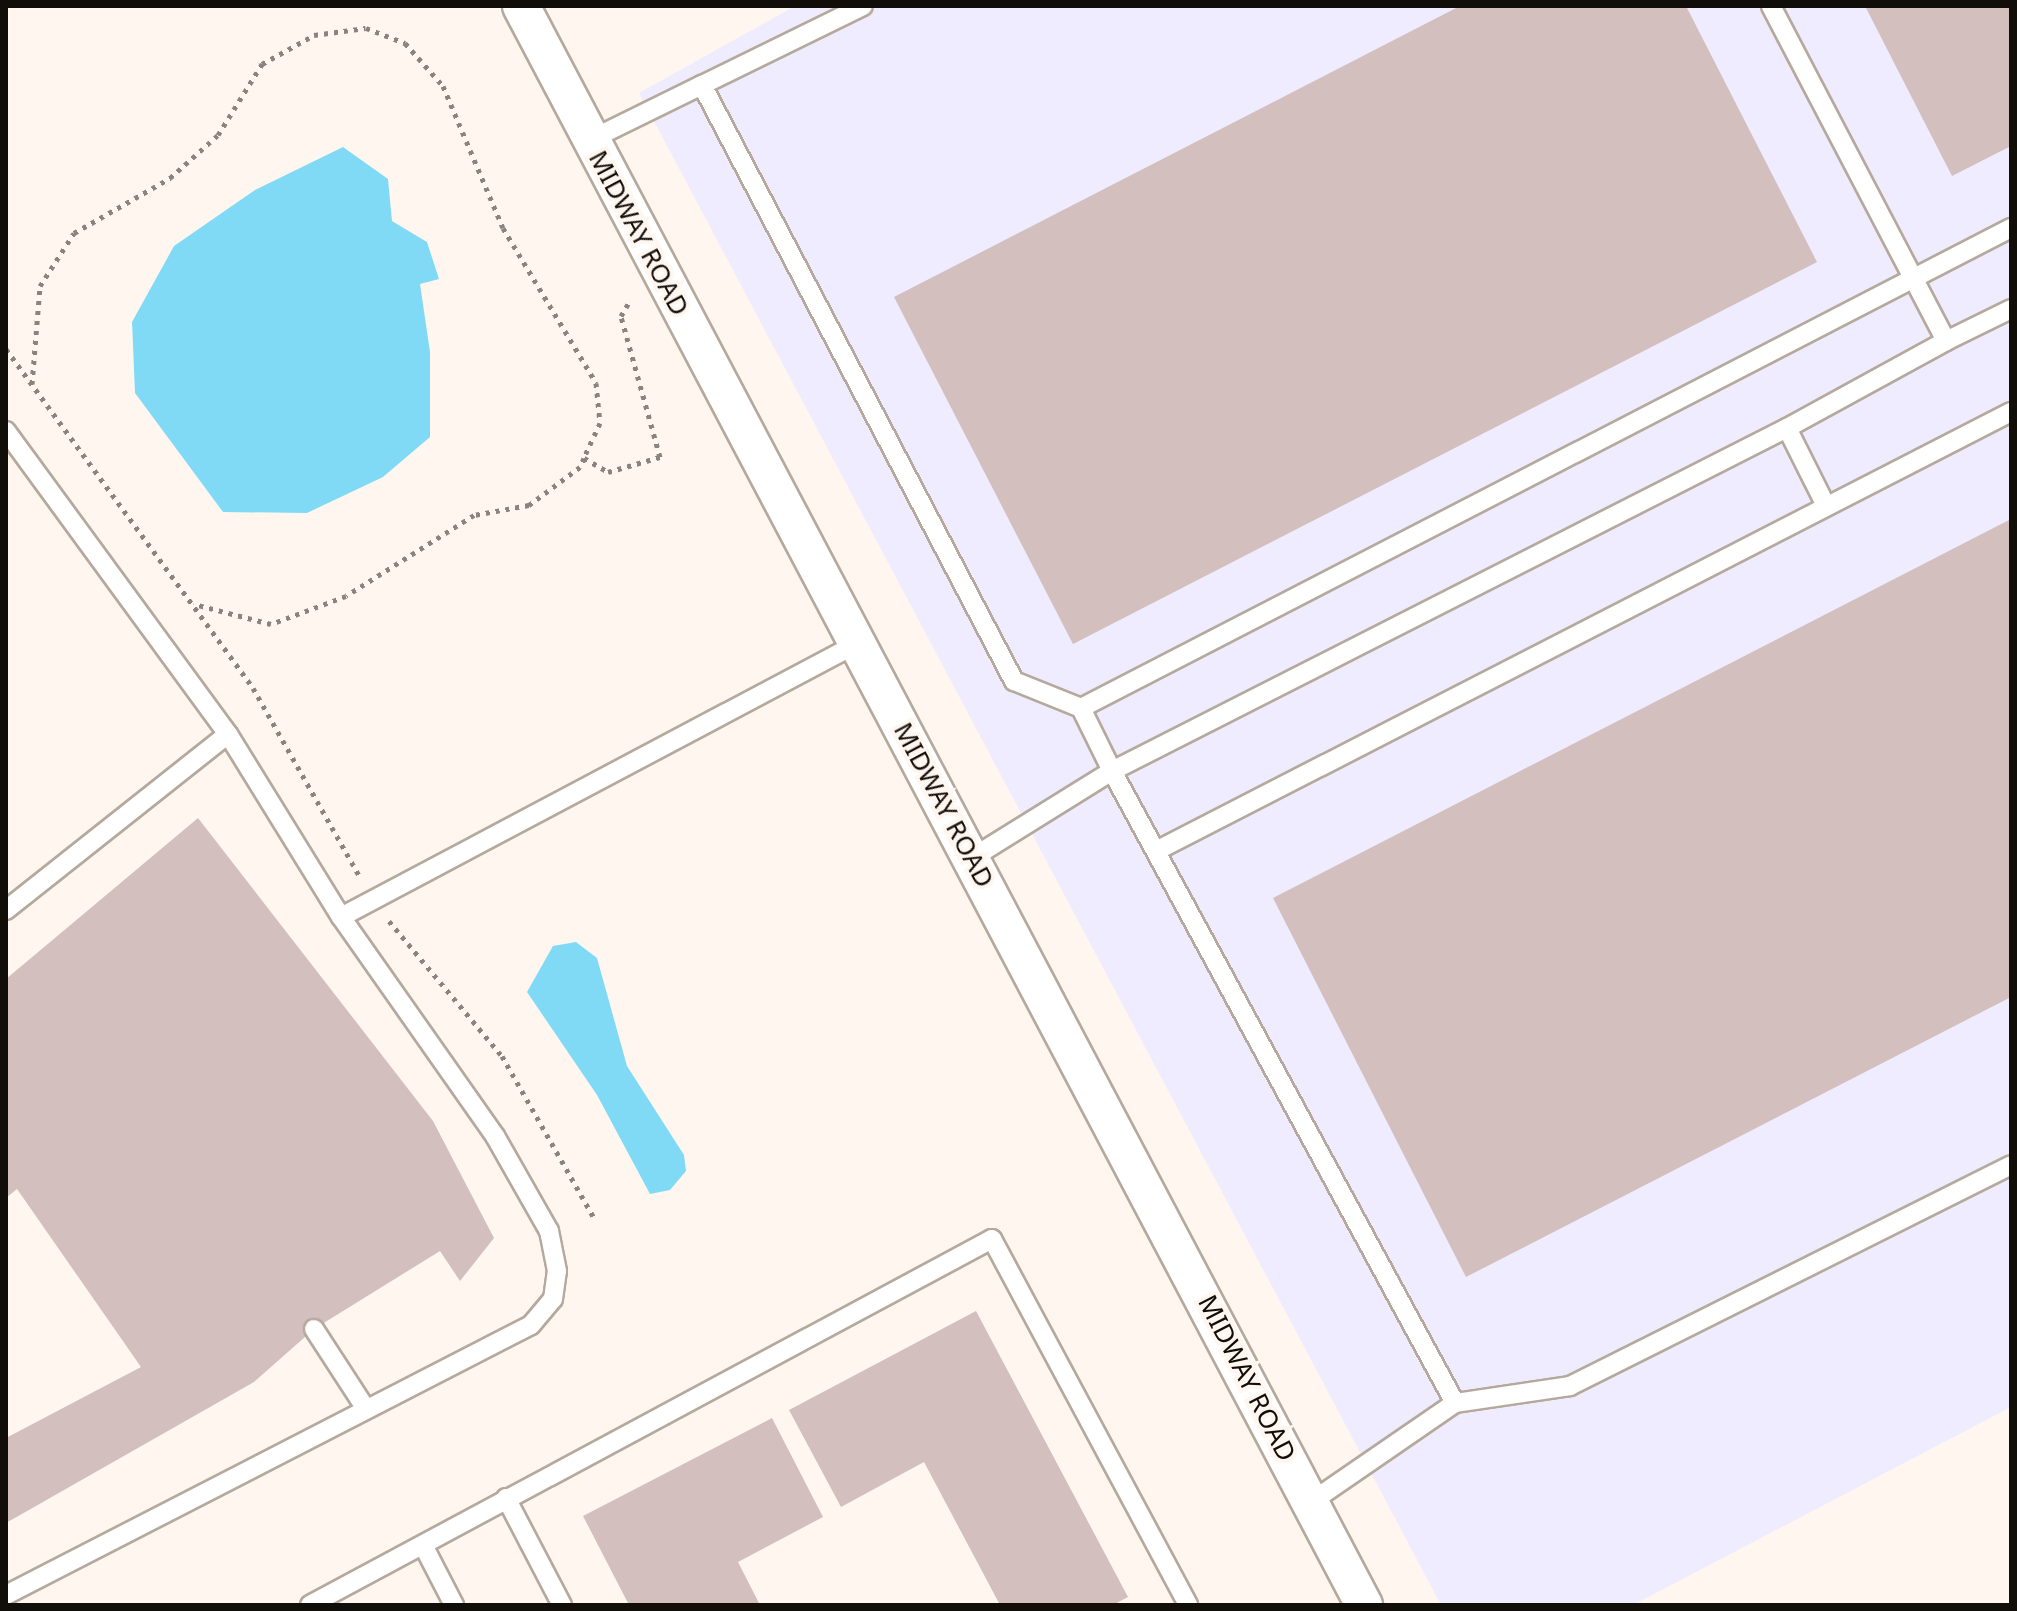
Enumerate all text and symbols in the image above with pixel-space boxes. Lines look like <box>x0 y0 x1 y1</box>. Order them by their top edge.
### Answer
street label: MIDWAY ROAD <box>582 145 696 321</box>
street label: MIDWAY ROAD <box>887 717 1001 893</box>
street label: MIDWAY ROAD <box>1192 1290 1302 1466</box>

